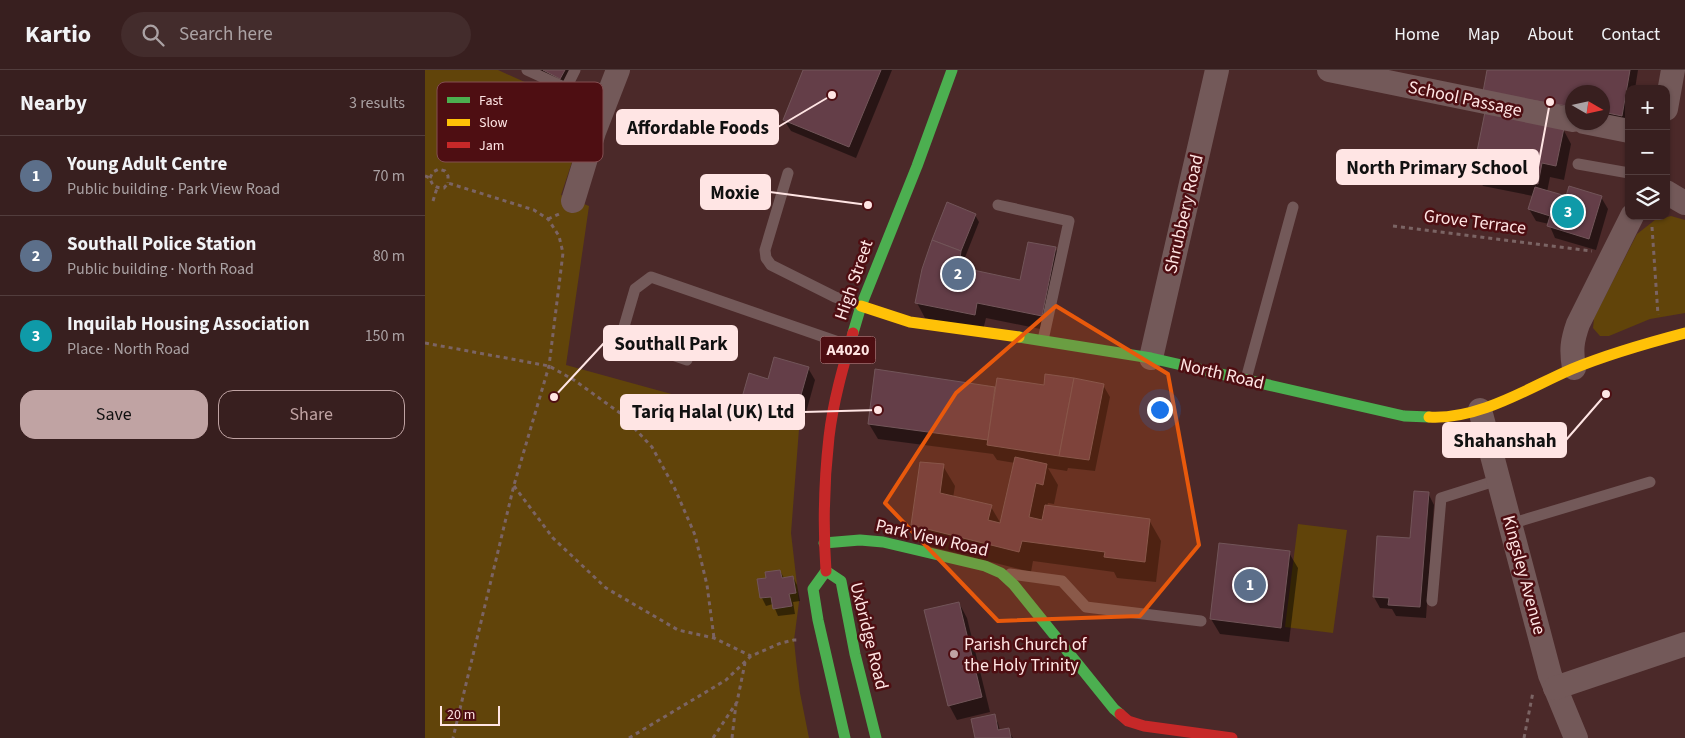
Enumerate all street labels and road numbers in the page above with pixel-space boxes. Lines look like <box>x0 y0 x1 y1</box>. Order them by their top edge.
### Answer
street label: School Passage <box>1406 75 1524 123</box>
street label: Shrubbery Road <box>1158 152 1210 276</box>
street label: Grove Terrace <box>1422 203 1528 241</box>
street label: High Street <box>829 236 879 324</box>
road number: A4020 <box>821 336 875 364</box>
street label: North Road <box>1177 352 1267 396</box>
street label: Park View Road <box>873 513 991 563</box>
street label: Kingsley Avenue <box>1496 513 1552 637</box>
street label: Uxbridge Road <box>844 580 894 692</box>

